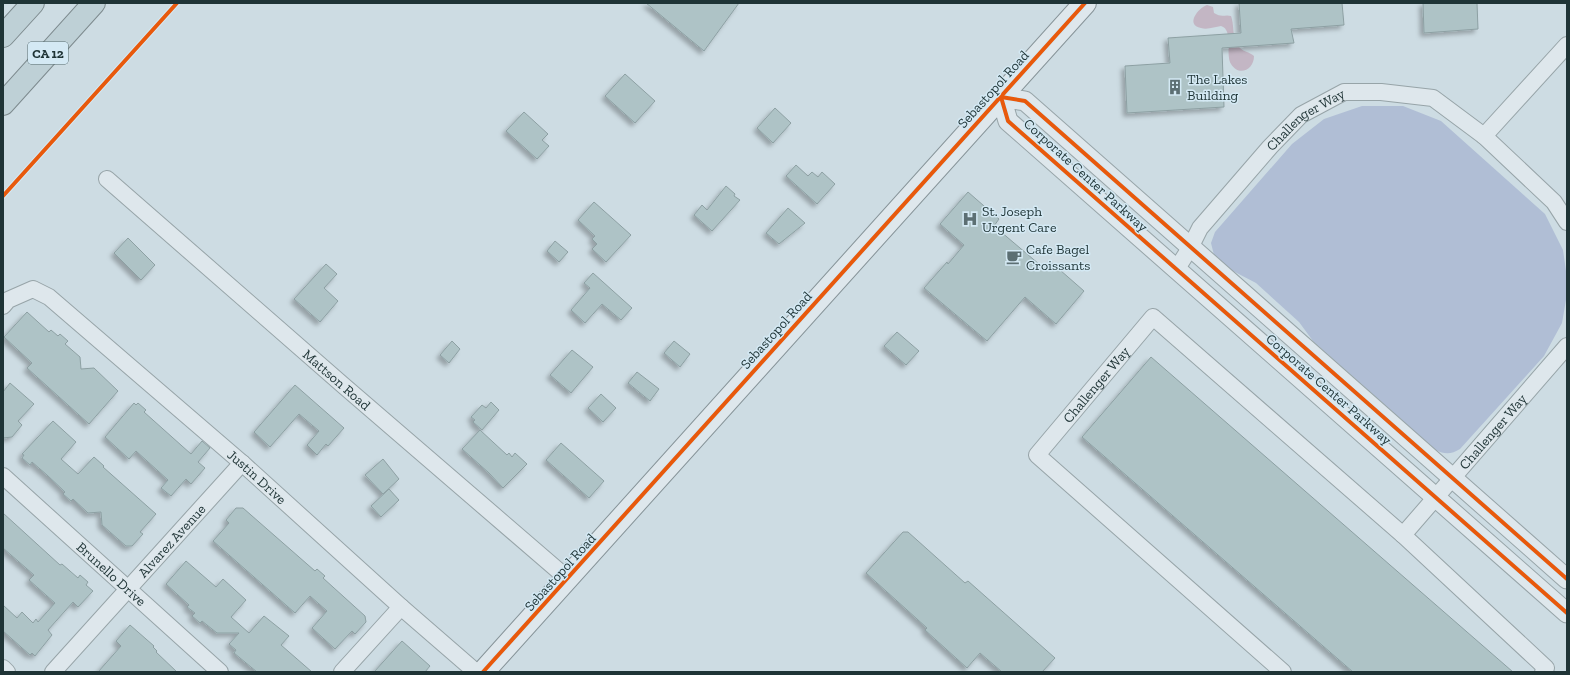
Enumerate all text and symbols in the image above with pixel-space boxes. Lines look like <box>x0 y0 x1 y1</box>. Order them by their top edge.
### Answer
road number: CA 12 <box>28 42 68 64</box>
street label: Sebastopol Road <box>954 47 1033 132</box>
place label: The Lakes Building <box>1187 71 1247 104</box>
building icon: The Lakes Building <box>1166 78 1184 96</box>
street label: Challenger Way <box>1263 85 1348 155</box>
street label: Corporate Center Parkway <box>1020 115 1152 236</box>
place label: St. Joseph Urgent Care <box>982 203 1057 236</box>
hospital icon: St. Joseph Urgent Care <box>961 210 979 228</box>
place label: Cafe Bagel Croissants <box>1026 241 1090 274</box>
cafe icon: Cafe Bagel Croissants <box>1005 248 1023 266</box>
street label: Sebastopol Road <box>737 288 816 373</box>
street label: Corporate Center Parkway <box>1262 330 1396 449</box>
street label: Challenger Way <box>1060 343 1134 427</box>
street label: Mattson Road <box>299 346 374 414</box>
street label: Challenger Way <box>1456 390 1531 473</box>
street label: Justin Drive <box>224 446 290 508</box>
street label: Alvarez Avenue <box>135 501 210 581</box>
street label: Sebastopol Road <box>521 530 600 615</box>
street label: Brunello Drive <box>73 539 150 610</box>

